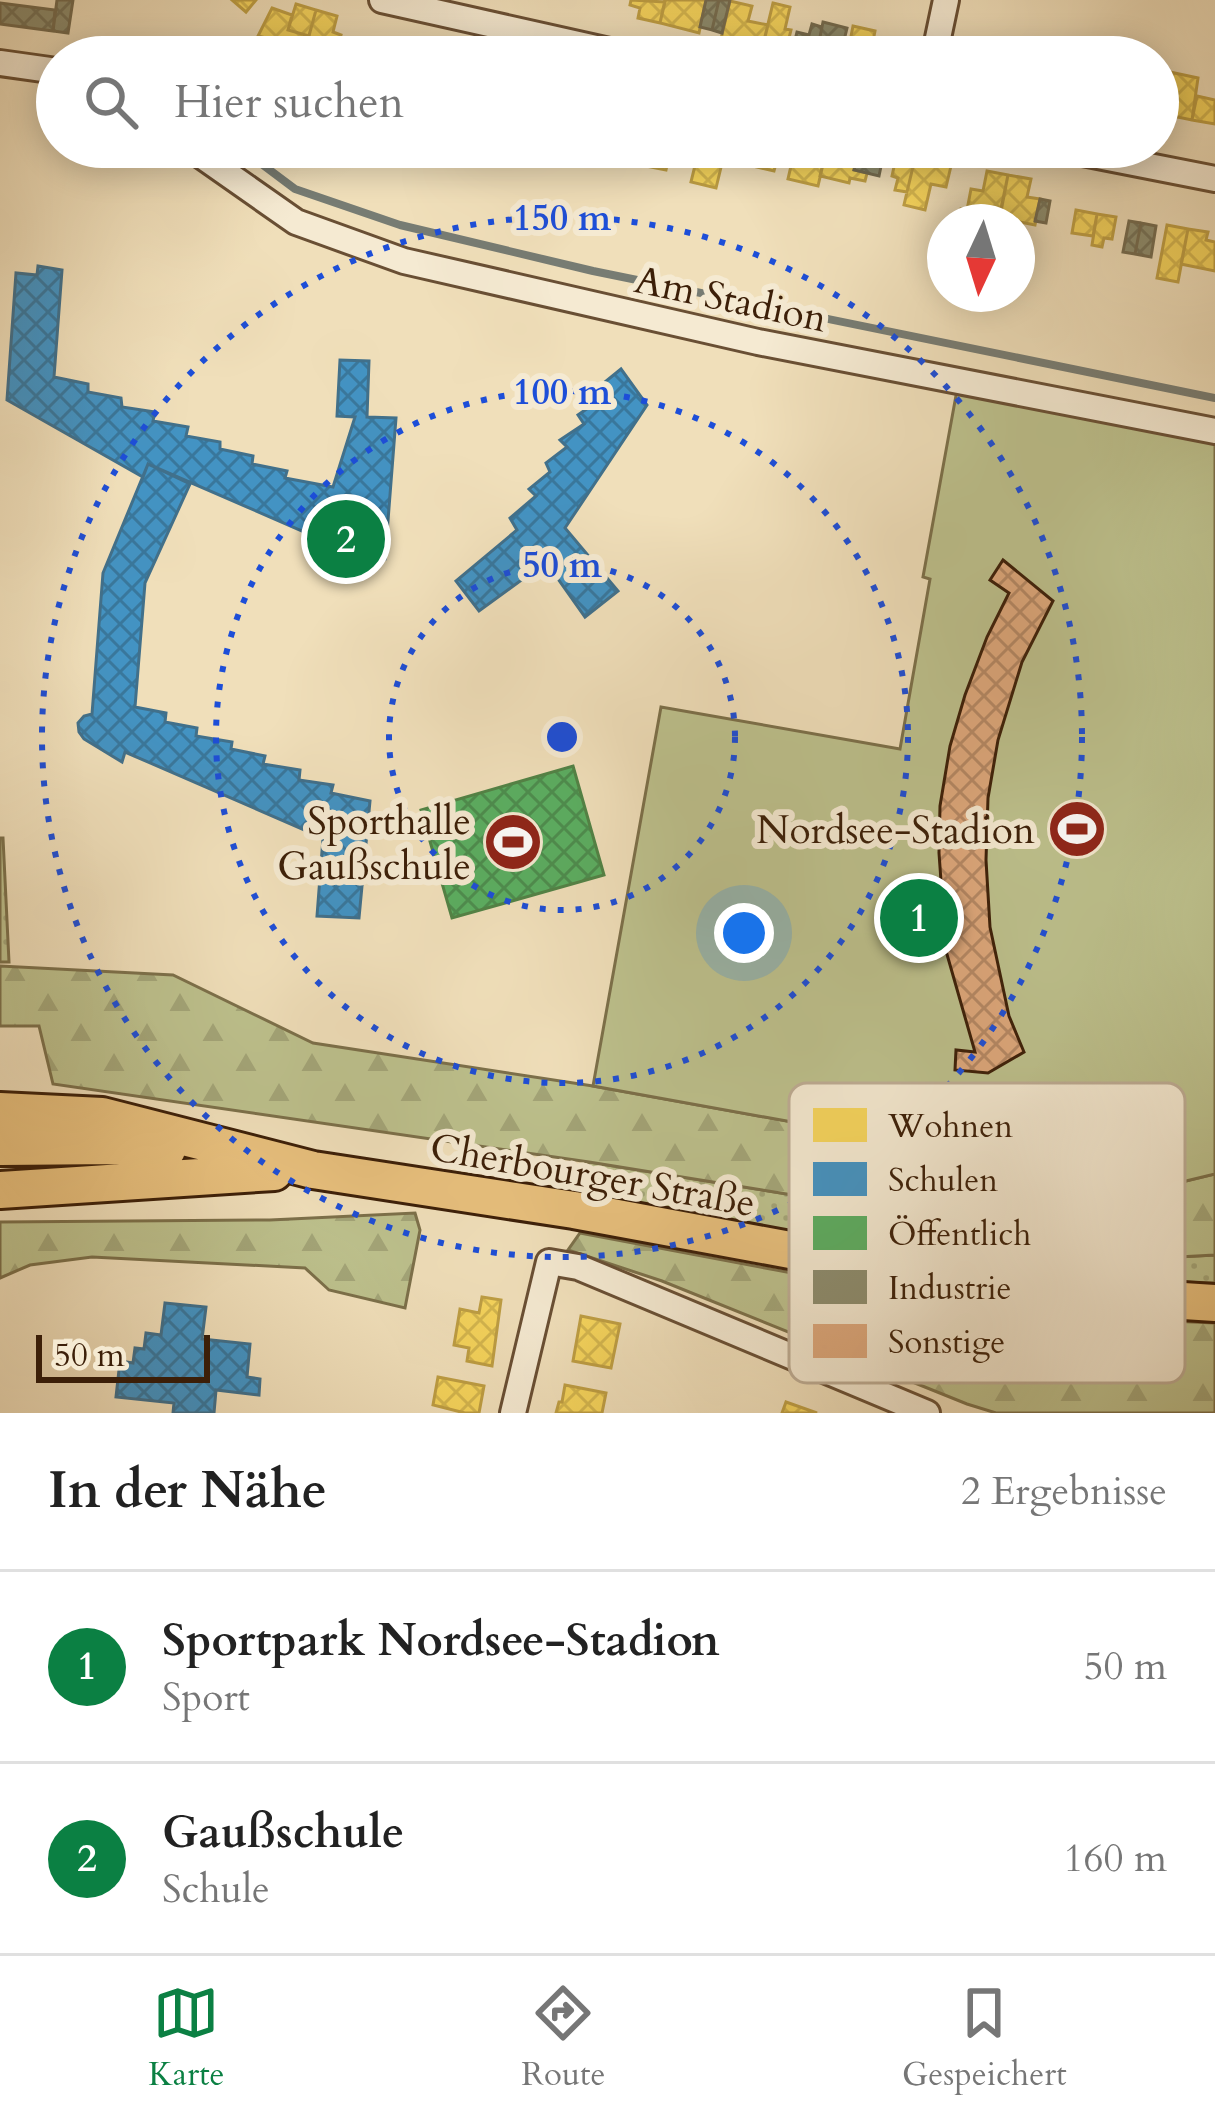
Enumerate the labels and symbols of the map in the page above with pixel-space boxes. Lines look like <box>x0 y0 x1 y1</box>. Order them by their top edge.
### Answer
text: 150 m <box>513 194 612 243</box>
north arrow <box>927 204 1035 312</box>
street label: Am Stadion <box>630 253 832 346</box>
text: 100 m <box>513 368 612 417</box>
pin: 2 <box>307 494 385 584</box>
text: 50 m <box>522 541 603 590</box>
centre of rings <box>541 716 583 758</box>
place label: Sporthalle Gaußschule <box>277 795 471 893</box>
sports icon: Nordsee-Stadion <box>1046 798 1108 860</box>
place label: Nordsee-Stadion <box>756 804 1035 857</box>
sports icon: Sporthalle Gaußschule <box>482 811 544 873</box>
pin: 1 <box>880 873 958 963</box>
your location <box>714 903 774 963</box>
legend <box>789 1083 1185 1383</box>
text: Wohnen <box>887 1104 1013 1149</box>
street label: Cherbourger Straße <box>426 1121 759 1230</box>
text: Schulen <box>888 1158 998 1203</box>
text: Öffentlich <box>888 1212 1031 1257</box>
text: Industrie <box>888 1266 1011 1311</box>
text: Sonstige <box>888 1320 1005 1365</box>
scale bar <box>36 1329 210 1382</box>

